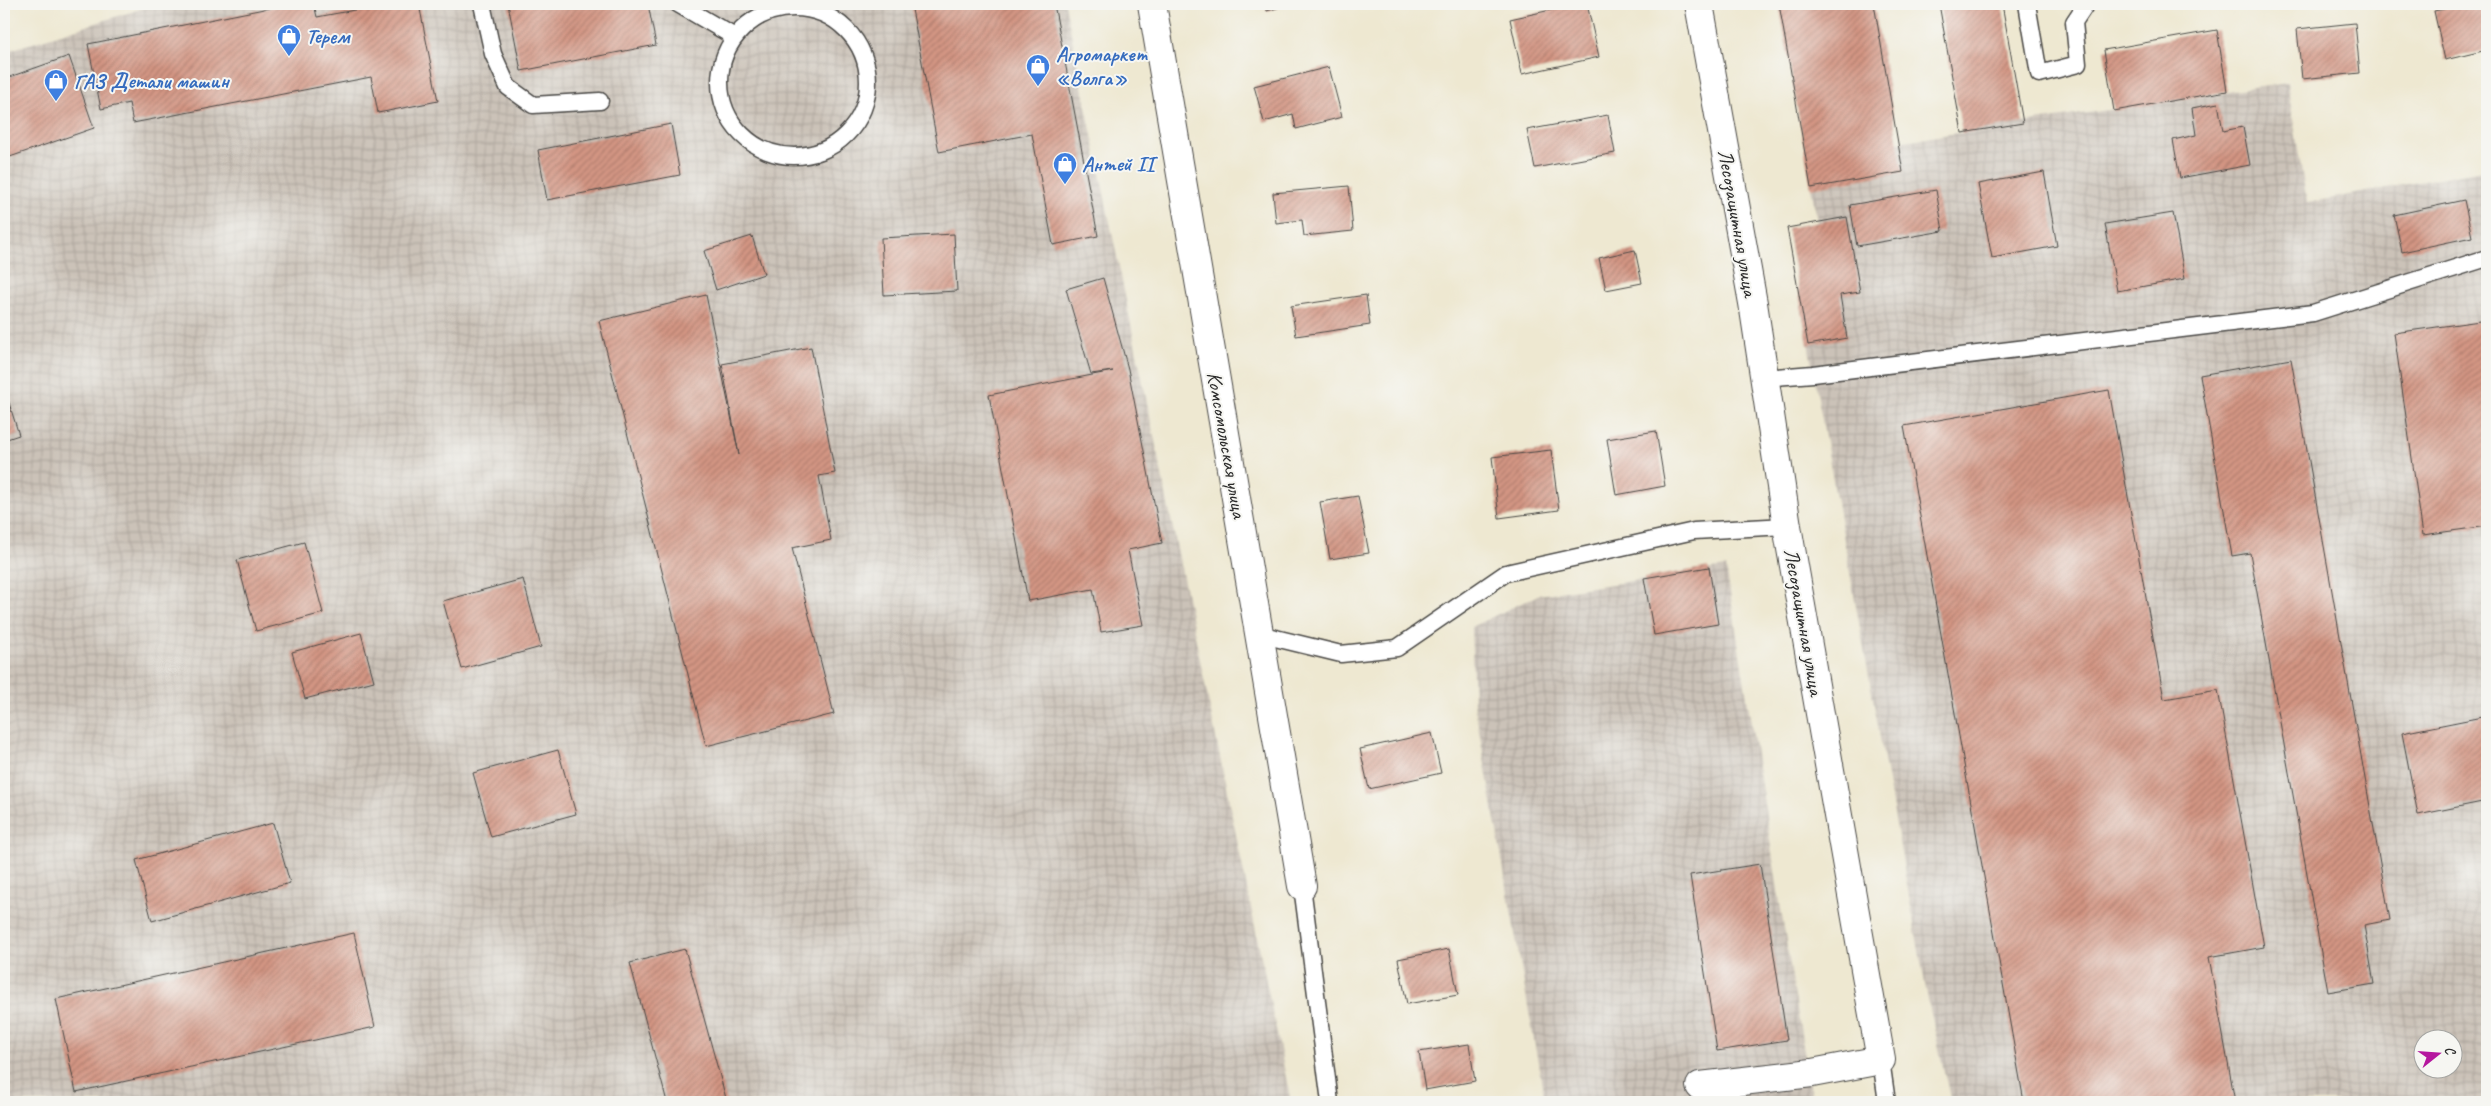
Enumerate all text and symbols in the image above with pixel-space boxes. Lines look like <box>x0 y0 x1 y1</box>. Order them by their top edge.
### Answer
shop icon: Терем <box>276 23 302 57</box>
place label: Терем <box>306 23 351 49</box>
place label: Агромаркет «Волга» <box>1056 41 1149 91</box>
shop icon: Агромаркет «Волга» <box>1025 53 1051 87</box>
shop icon: ГАЗ Детали машин <box>43 68 69 102</box>
place label: ГАЗ Детали машин <box>74 68 230 94</box>
street label: Лесозащитная улица <box>1712 147 1764 301</box>
shop icon: Антей II <box>1052 151 1078 185</box>
place label: Антей II <box>1082 151 1158 177</box>
street label: Комсомольская улица <box>1201 370 1253 522</box>
street label: Лесозащитная улица <box>1778 546 1830 700</box>
north arrow <box>2414 1028 2464 1078</box>
text: С <box>2441 1045 2460 1058</box>

